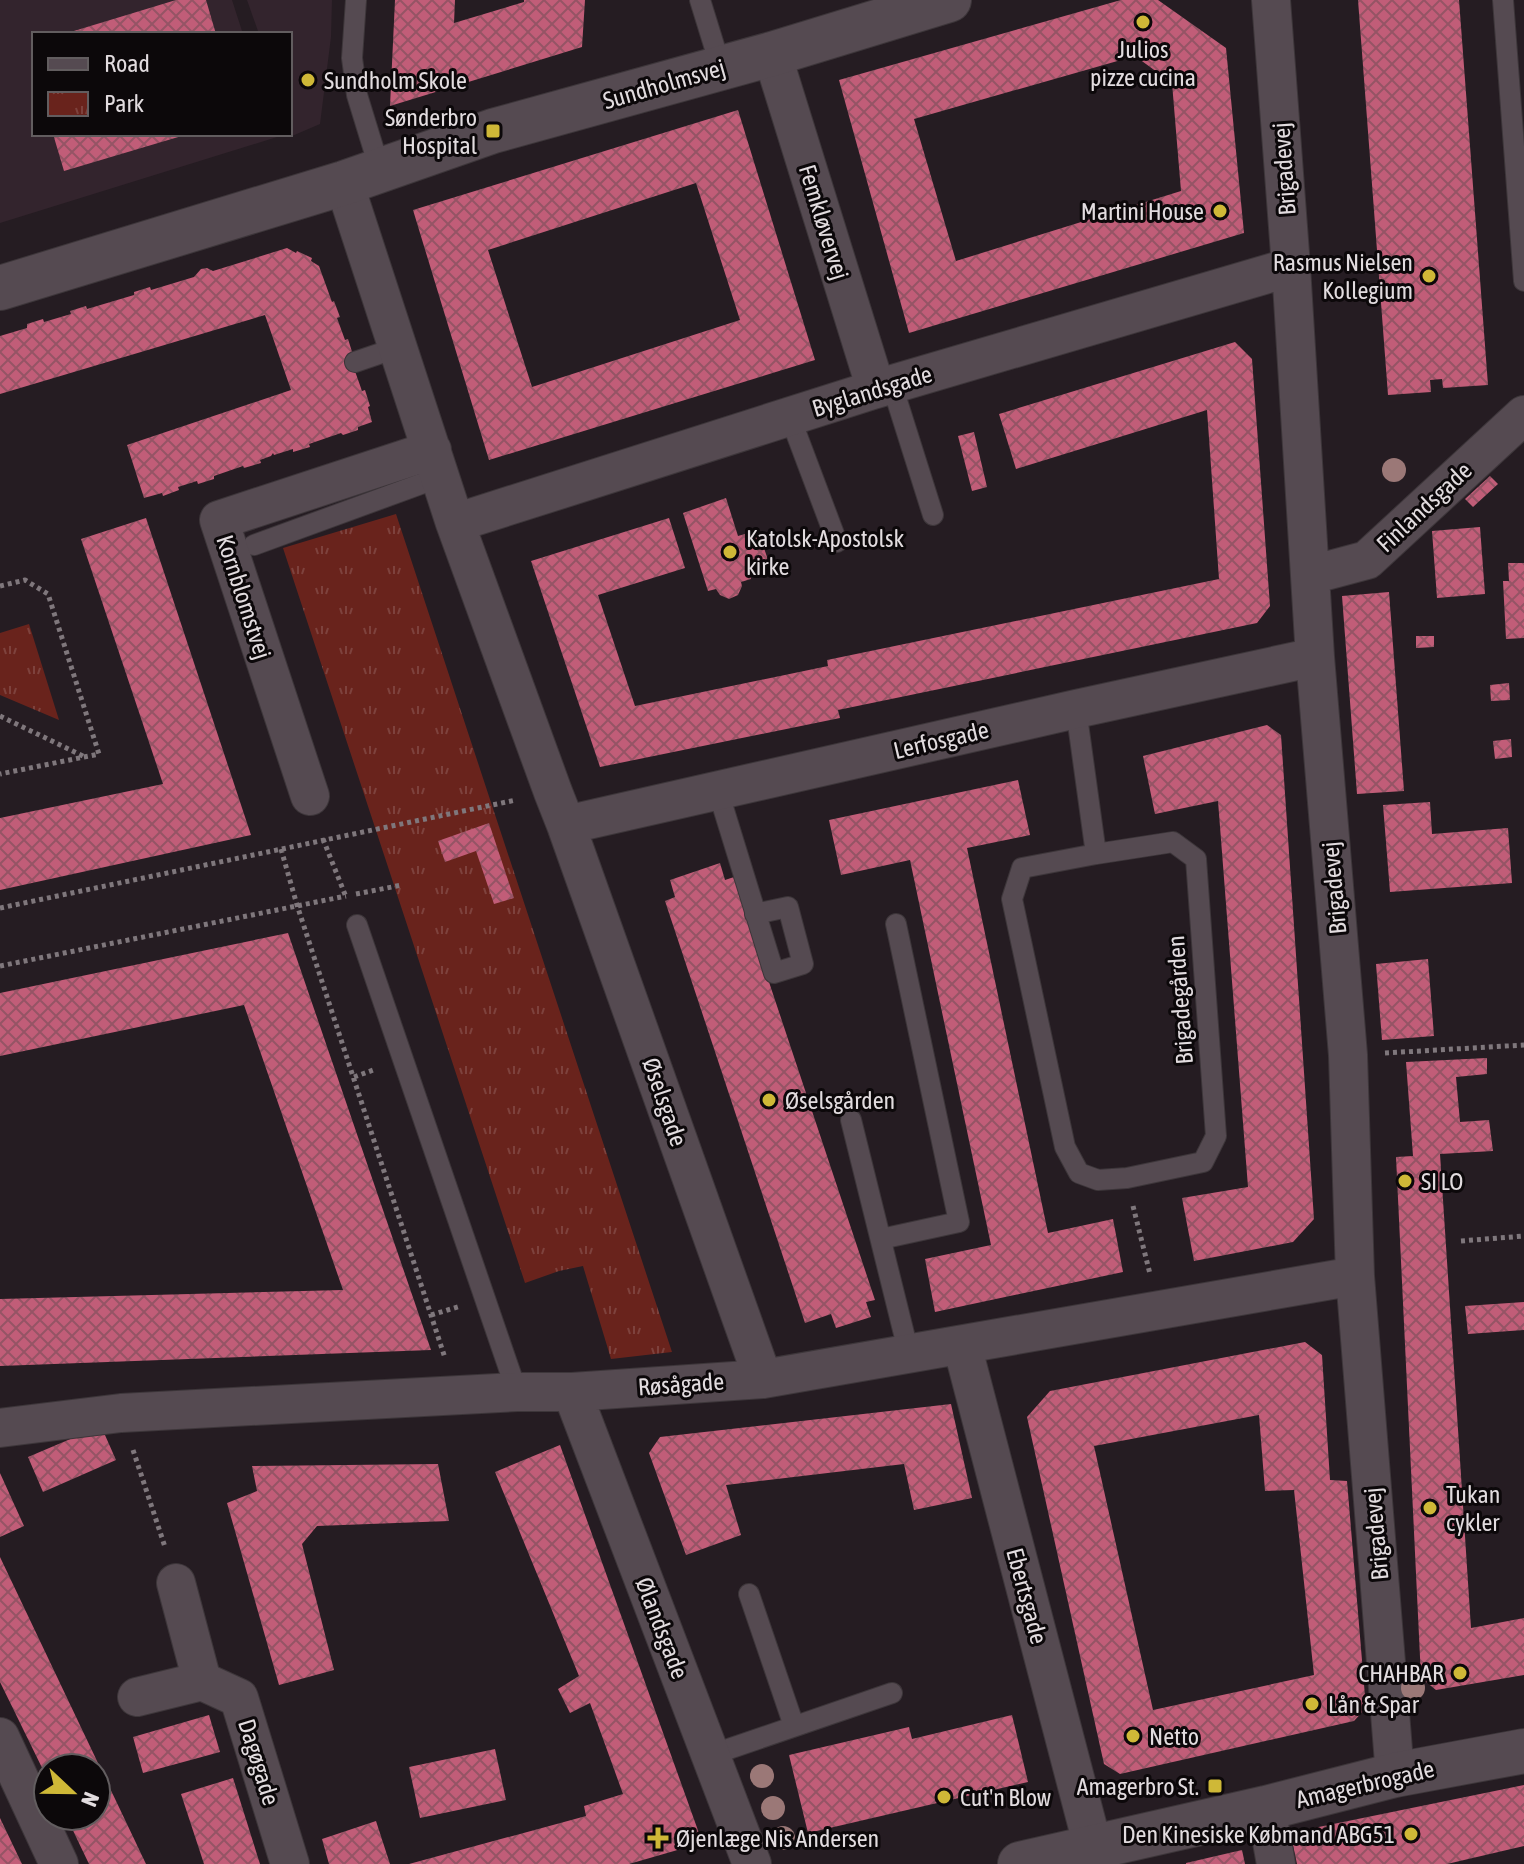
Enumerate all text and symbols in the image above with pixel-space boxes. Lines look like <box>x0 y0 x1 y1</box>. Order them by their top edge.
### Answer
marker: Julios pizze cucina <box>1134 13 1152 31</box>
legend <box>32 32 292 136</box>
place label: Julios pizze cucina <box>1090 36 1196 91</box>
text: Road <box>104 50 150 77</box>
street label: Sundholmsvej <box>600 54 728 114</box>
place label: Sundholm Skole <box>324 67 467 94</box>
marker: Sundholm Skole <box>299 71 317 89</box>
text: Park <box>104 90 145 117</box>
place label: Sønderbro Hospital <box>385 104 478 159</box>
marker: Sønderbro Hospital <box>484 122 502 140</box>
street label: Brigadevej <box>1267 122 1301 216</box>
street label: Femkløvervej <box>794 161 854 283</box>
place label: Martini House <box>1081 198 1204 225</box>
marker: Martini House <box>1211 202 1229 220</box>
place label: Rasmus Nielsen Kollegium <box>1273 249 1413 304</box>
marker: Rasmus Nielsen Kollegium <box>1420 267 1438 285</box>
street label: Byglandsgade <box>809 360 935 422</box>
street label: Finlandsgade <box>1371 457 1477 557</box>
place label: Katolsk-Apostolsk kirke <box>746 525 904 580</box>
street label: Kornblomstvej <box>211 532 277 662</box>
marker: Katolsk-Apostolsk kirke <box>721 543 739 561</box>
street label: Lerfosgade <box>891 716 991 764</box>
street label: Brigadevej <box>1316 840 1352 936</box>
street label: Brigadegården <box>1162 935 1198 1065</box>
street label: Øselsgade <box>637 1054 693 1150</box>
place label: Øselsgården <box>785 1087 895 1114</box>
marker: Øselsgården <box>760 1091 778 1109</box>
place label: SI LO <box>1421 1168 1463 1195</box>
marker: SI LO <box>1396 1172 1414 1190</box>
street label: Røsågade <box>637 1368 725 1400</box>
place label: Tukan cykler <box>1446 1481 1500 1536</box>
street label: Brigadevej <box>1358 1486 1394 1582</box>
marker: Tukan cykler <box>1421 1499 1439 1517</box>
street label: Ebertsgade <box>1001 1545 1053 1647</box>
street label: Ølandsgade <box>630 1574 694 1682</box>
place label: CHAHBAR <box>1358 1660 1444 1687</box>
marker: CHAHBAR <box>1451 1664 1469 1682</box>
place label: Lån & Spar <box>1328 1691 1420 1718</box>
marker: Lån & Spar <box>1303 1695 1321 1713</box>
street label: Dagøgade <box>233 1715 285 1809</box>
place label: Netto <box>1149 1723 1199 1750</box>
marker: Netto <box>1124 1727 1142 1745</box>
north arrow <box>32 1752 112 1832</box>
street label: Amagerbrogade <box>1293 1755 1437 1813</box>
place label: Amagerbro St. <box>1077 1773 1199 1800</box>
marker: Amagerbro St. <box>1206 1777 1224 1795</box>
place label: Cut'n Blow <box>960 1784 1051 1811</box>
marker: Cut'n Blow <box>935 1788 953 1806</box>
text: N <box>76 1789 105 1810</box>
place label: Den Kinesiske Købmand ABG51 <box>1122 1821 1395 1848</box>
place label: Øjenlæge Nis Andersen <box>676 1825 879 1852</box>
marker: Den Kinesiske Købmand ABG51 <box>1402 1825 1420 1843</box>
marker: Øjenlæge Nis Andersen <box>647 1827 669 1849</box>

